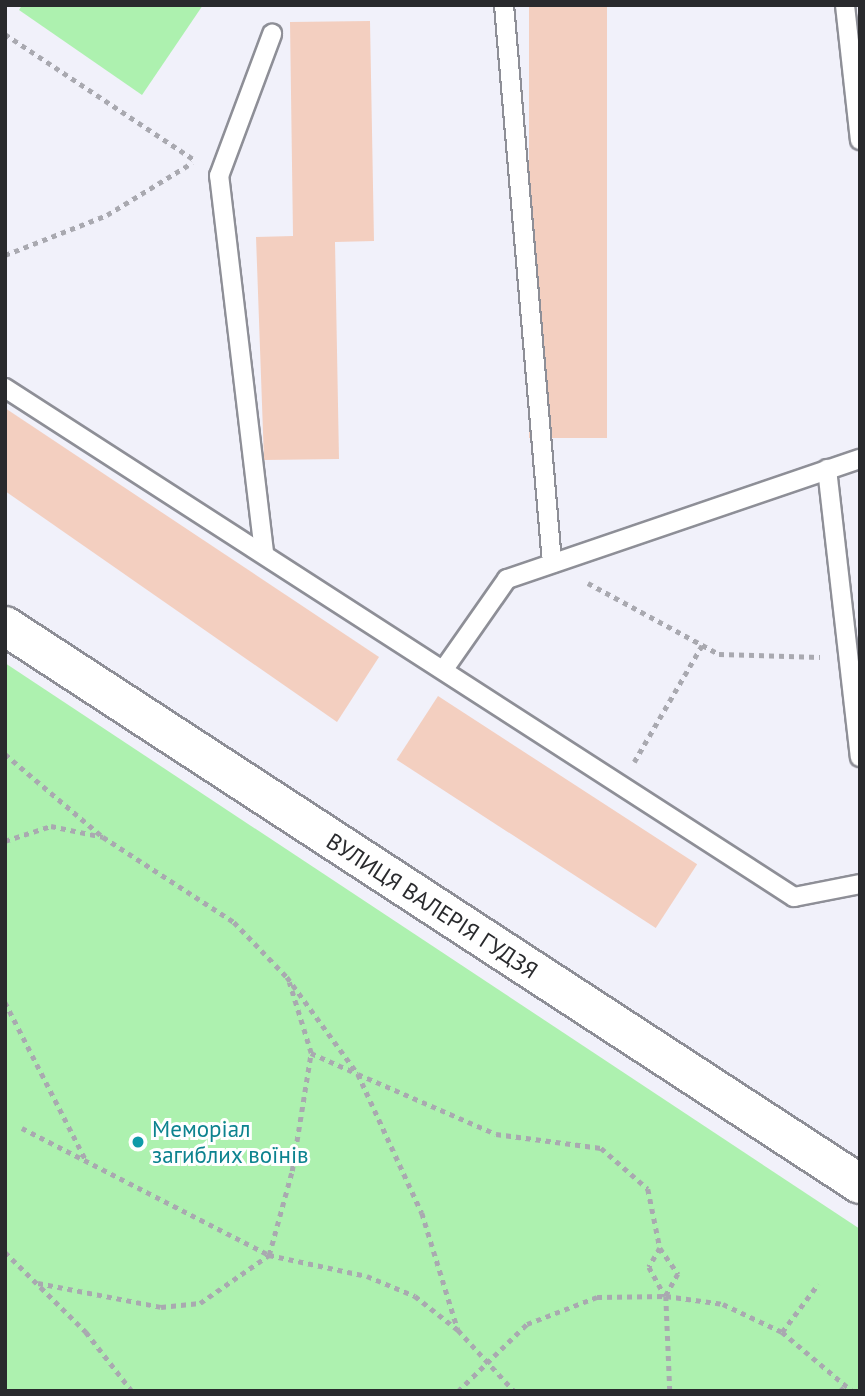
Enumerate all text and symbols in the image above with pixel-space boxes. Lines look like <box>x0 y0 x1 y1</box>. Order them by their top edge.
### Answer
street label: ВУЛИЦЯ ВАЛЕРІЯ ГУДЗЯ <box>321 827 543 985</box>
place label: Меморіал загиблих воїнів <box>152 1115 309 1169</box>
marker: Меморіал загиблих воїнів <box>130 1134 146 1150</box>

